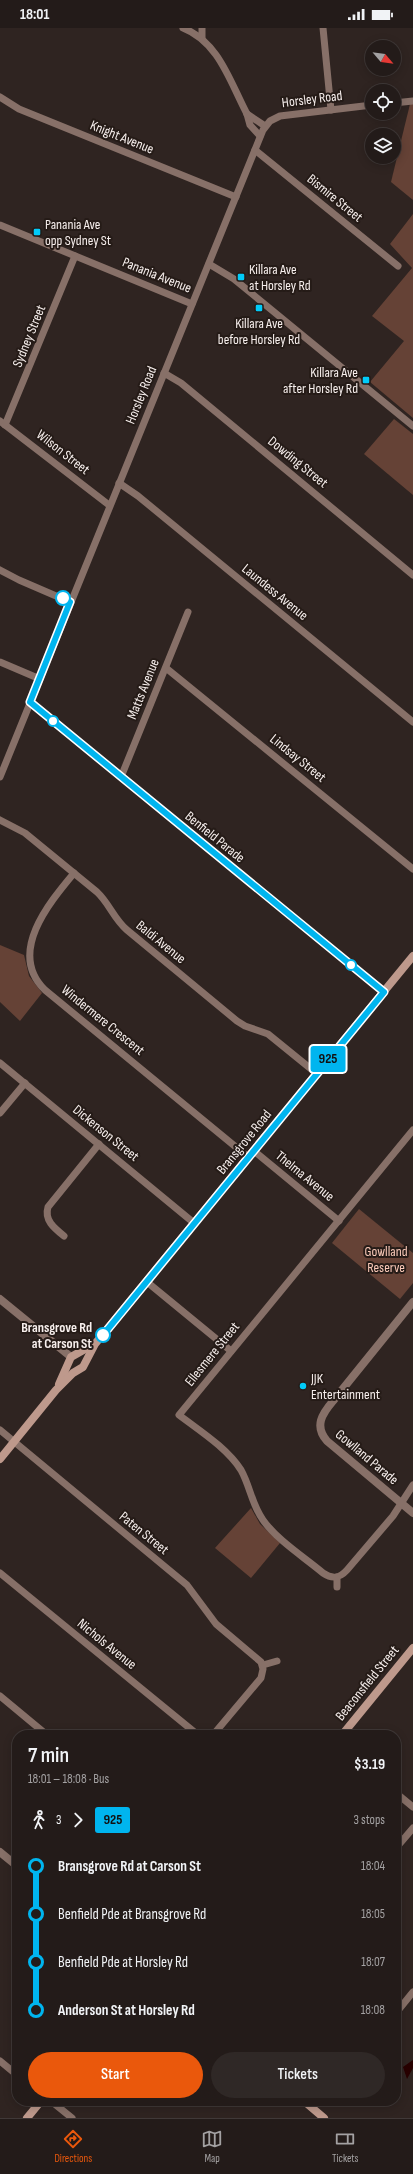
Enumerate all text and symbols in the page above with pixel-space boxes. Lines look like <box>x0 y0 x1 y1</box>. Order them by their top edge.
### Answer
text: 18:01 <box>20 5 49 24</box>
north arrow <box>365 40 401 76</box>
map controls <box>365 40 401 164</box>
button: locate <box>365 84 401 120</box>
street label: Horsley Road <box>281 87 343 111</box>
street label: Knight Avenue <box>88 117 156 157</box>
button: layers <box>365 128 401 164</box>
street label: Bismire Street <box>304 170 366 226</box>
place label: Panania Ave opp Sydney St <box>45 216 111 249</box>
marker: Panania Ave opp Sydney St <box>32 227 42 237</box>
street label: Panania Avenue <box>120 253 194 297</box>
place label: Killara Ave at Horsley Rd <box>249 261 311 294</box>
marker: Killara Ave at Horsley Rd <box>236 272 246 282</box>
street label: Sydney Street <box>9 302 49 370</box>
marker: Killara Ave before Horsley Rd <box>254 303 264 313</box>
place label: Killara Ave before Horsley Rd <box>218 315 300 348</box>
street label: Horsley Road <box>122 363 160 426</box>
place label: Killara Ave after Horsley Rd <box>283 364 358 397</box>
marker: Killara Ave after Horsley Rd <box>361 375 371 385</box>
street label: Wilson Street <box>33 426 93 478</box>
street label: Dowding Street <box>265 433 331 491</box>
street label: Laundess Avenue <box>238 560 312 624</box>
unlabelled marker <box>55 590 71 606</box>
street label: Matts Avenue <box>123 656 163 722</box>
unlabelled marker <box>47 715 59 727</box>
street label: Lindsay Street <box>267 730 329 786</box>
street label: Benfield Parade <box>182 808 248 866</box>
street label: Baldi Avenue <box>133 917 189 967</box>
unlabelled marker <box>345 959 357 971</box>
street label: Windermere Crescent <box>58 981 148 1059</box>
line badge: 925 <box>305 1046 351 1072</box>
text: 925 <box>319 1050 337 1067</box>
street label: Dickenson Street <box>69 1101 143 1165</box>
street label: Bransgrove Road <box>213 1106 275 1178</box>
street label: Thelma Avenue <box>272 1147 338 1205</box>
park label: Gowlland Reserve <box>364 1243 408 1276</box>
place label: Bransgrove Rd at Carson St <box>21 1319 92 1352</box>
street label: Ellesmere Street <box>181 1319 243 1389</box>
marker: Bransgrove Rd at Carson St <box>95 1327 111 1343</box>
place label: JJK Entertainment <box>310 1370 380 1403</box>
marker: JJK Entertainment <box>298 1381 308 1391</box>
street label: Gowlland Parade <box>332 1426 402 1488</box>
street label: Paten Street <box>116 1508 172 1558</box>
street label: Nichols Avenue <box>74 1615 140 1673</box>
street label: Beaconsfield Street <box>332 1642 402 1724</box>
text: 7 min <box>28 1742 69 1769</box>
text: $3.19 <box>354 1755 385 1774</box>
text: 18:01 – 18:08 · Bus <box>28 1771 109 1787</box>
icon: walk <box>28 1809 50 1831</box>
icon: forward <box>67 1809 89 1831</box>
text: 925 <box>103 1811 122 1828</box>
text: 3 <box>56 1812 61 1828</box>
text: 3 stops <box>354 1812 385 1828</box>
text: Bransgrove Rd at Carson St <box>58 1857 201 1876</box>
text: 18:04 <box>361 1858 385 1874</box>
text: Benfield Pde at Bransgrove Rd <box>58 1905 206 1924</box>
text: 18:05 <box>361 1906 385 1922</box>
text: Benfield Pde at Horsley Rd <box>58 1953 188 1972</box>
text: 18:07 <box>361 1954 385 1970</box>
text: Anderson St at Horsley Rd <box>58 2001 195 2020</box>
text: 18:08 <box>361 2002 385 2018</box>
button: Start <box>28 2052 203 2098</box>
button: Tickets <box>211 2052 385 2098</box>
tab: Directions <box>54 2128 92 2165</box>
tab: Map <box>201 2128 223 2165</box>
tab: Tickets <box>332 2128 359 2165</box>

